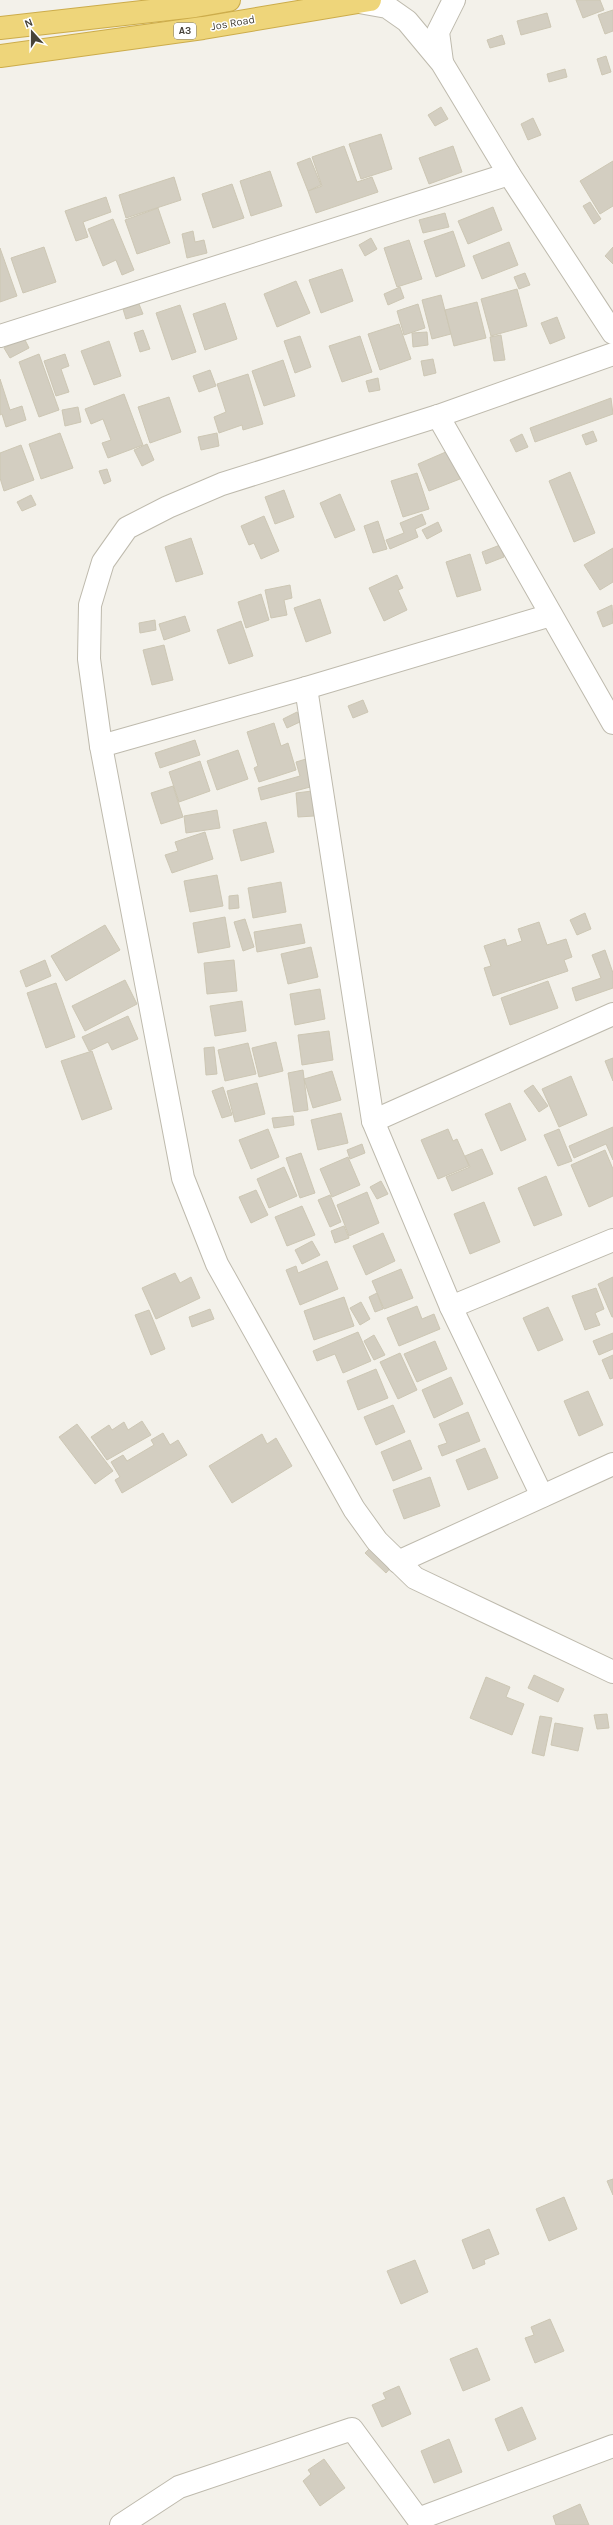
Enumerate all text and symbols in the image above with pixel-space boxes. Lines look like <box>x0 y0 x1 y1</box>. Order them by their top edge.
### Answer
north arrow <box>12 12 52 52</box>
street label: Jos Road <box>210 13 256 33</box>
text: N <box>23 16 35 31</box>
road number: A3 <box>174 23 196 39</box>

